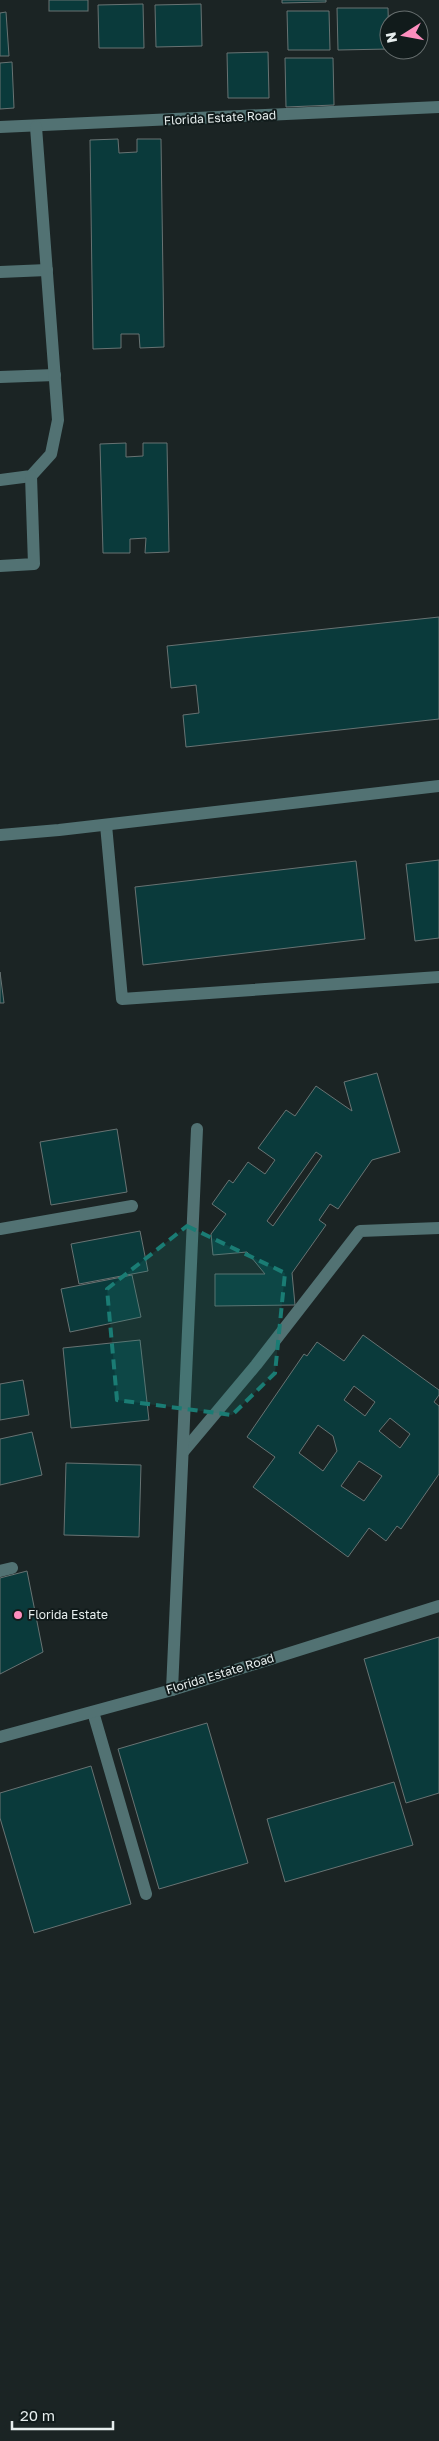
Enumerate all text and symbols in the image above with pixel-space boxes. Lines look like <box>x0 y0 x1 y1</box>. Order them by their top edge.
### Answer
north arrow <box>379 10 429 60</box>
text: N <box>381 31 400 44</box>
street label: Florida Estate Road <box>163 107 277 128</box>
place label: Florida Estate <box>28 1607 108 1622</box>
marker: Florida Estate <box>12 1609 24 1621</box>
street label: Florida Estate Road <box>164 1650 276 1697</box>
scale bar <box>12 2398 114 2430</box>
text: 20 m <box>20 2406 55 2424</box>

